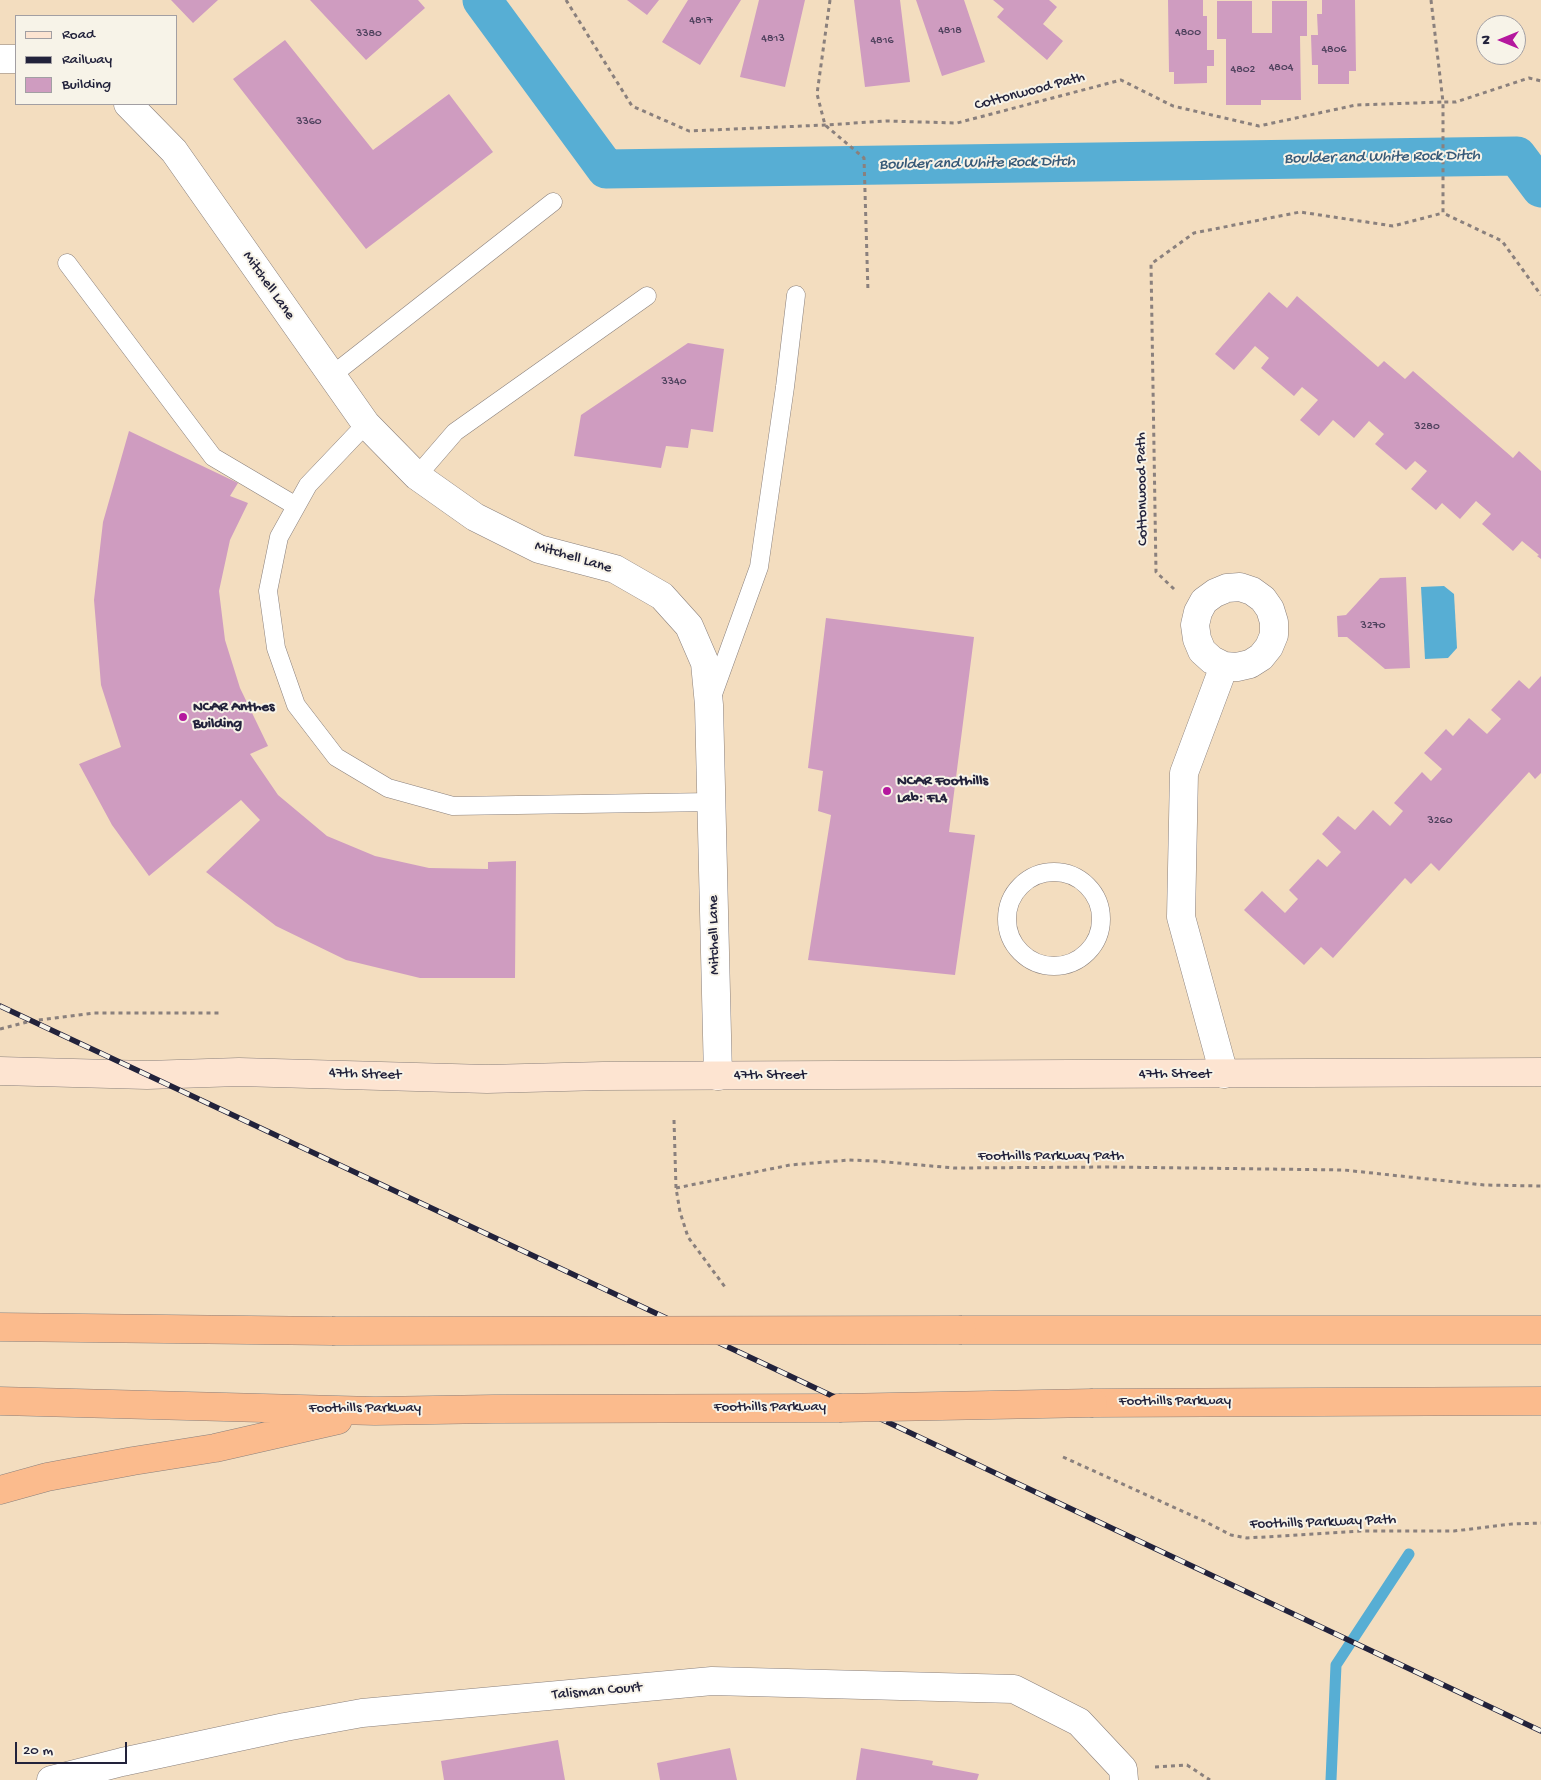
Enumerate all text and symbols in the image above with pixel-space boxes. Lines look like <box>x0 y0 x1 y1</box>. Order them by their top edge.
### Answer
house number: 4817 <box>689 14 713 28</box>
legend <box>15 15 178 105</box>
north arrow <box>1476 15 1526 65</box>
house number: 4818 <box>938 24 962 38</box>
text: Road <box>62 26 95 44</box>
house number: 4800 <box>1175 26 1201 40</box>
house number: 3380 <box>356 27 382 41</box>
house number: 4813 <box>761 32 785 46</box>
house number: 4816 <box>870 34 894 48</box>
text: N <box>1478 35 1495 45</box>
house number: 4806 <box>1321 43 1347 57</box>
text: Railway <box>62 51 112 69</box>
house number: 4804 <box>1269 61 1293 75</box>
house number: 4802 <box>1231 63 1255 77</box>
street label: Cottonwood Path <box>973 69 1087 115</box>
text: Building <box>62 76 111 94</box>
house number: 3360 <box>296 115 322 129</box>
water label: Boulder and White Rock Ditch <box>1284 147 1480 169</box>
water label: Boulder and White Rock Ditch <box>879 153 1075 175</box>
street label: Mitchell Lane <box>238 248 298 324</box>
house number: 3340 <box>662 375 686 389</box>
house number: 3280 <box>1414 420 1440 434</box>
street label: Cottonwood Path <box>1133 432 1153 546</box>
street label: Mitchell Lane <box>532 538 614 578</box>
house number: 3270 <box>1360 619 1386 633</box>
place label: NCAR Anthes Building <box>193 699 275 734</box>
marker: NCAR Anthes Building <box>177 711 189 723</box>
place label: NCAR Foothills Lab: FL4 <box>897 773 988 808</box>
marker: NCAR Foothills Lab: FL4 <box>881 785 893 797</box>
house number: 3260 <box>1427 814 1453 828</box>
street label: Mitchell Lane <box>705 895 725 975</box>
street label: 47th Street <box>328 1065 402 1085</box>
street label: 47th Street <box>1139 1066 1211 1084</box>
street label: 47th Street <box>734 1067 806 1085</box>
street label: Foothills Parkway Path <box>978 1148 1124 1166</box>
street label: Foothills Parkway <box>1119 1393 1231 1411</box>
street label: Foothills Parkway <box>714 1399 826 1417</box>
street label: Foothills Parkway <box>309 1400 421 1418</box>
street label: Foothills Parkway Path <box>1249 1511 1397 1535</box>
street label: Talisman Court <box>551 1679 643 1705</box>
scale bar <box>18 1732 130 1764</box>
text: 20 m <box>23 1742 53 1760</box>

